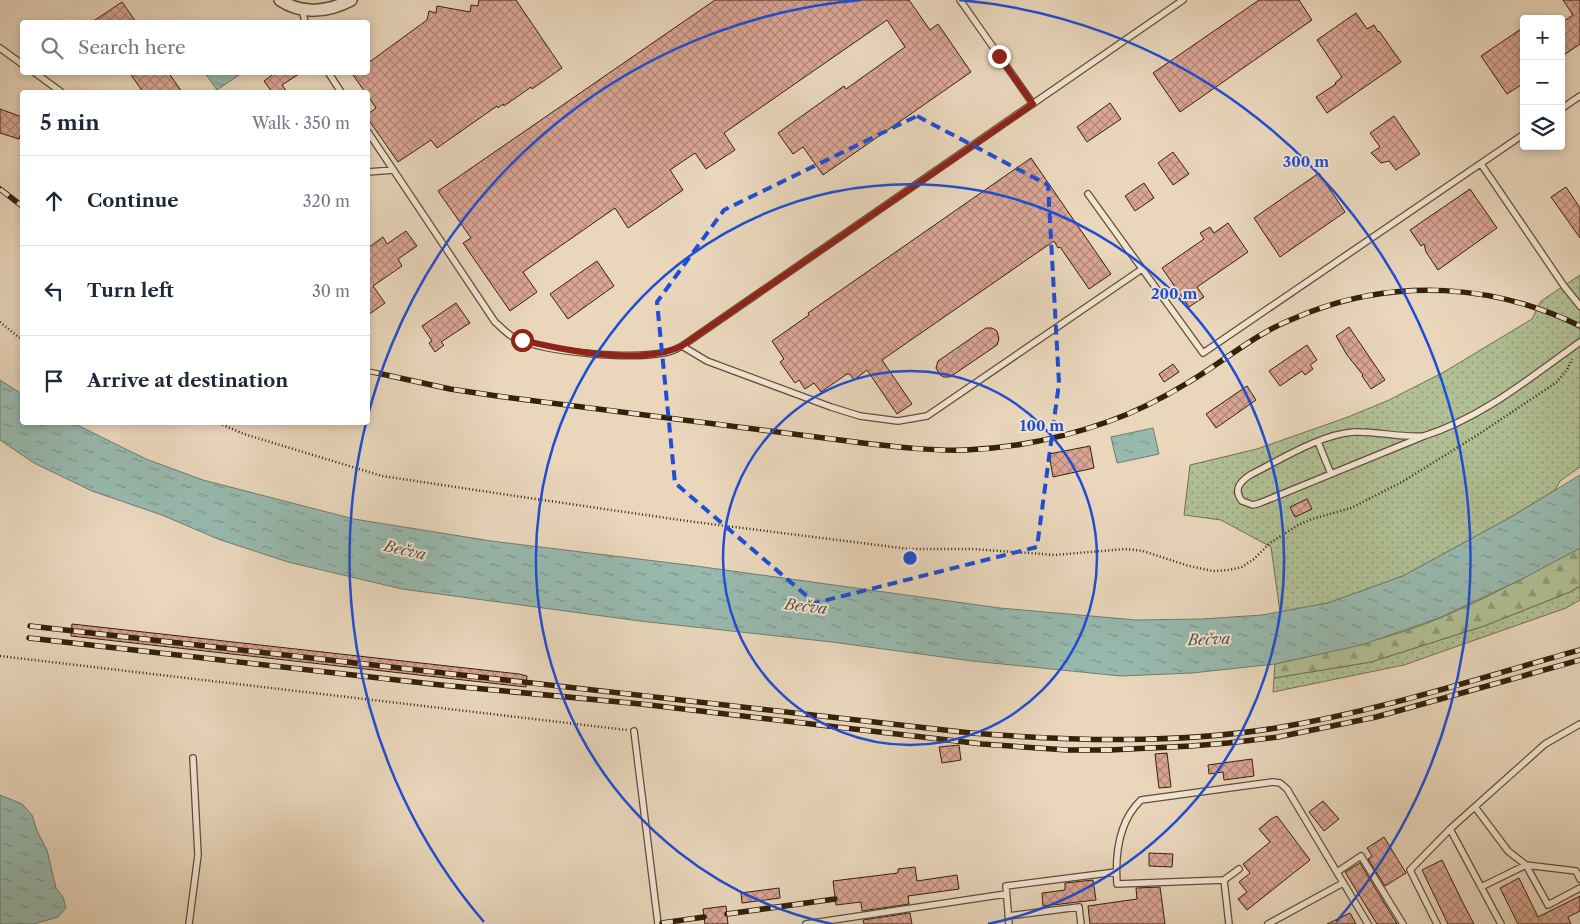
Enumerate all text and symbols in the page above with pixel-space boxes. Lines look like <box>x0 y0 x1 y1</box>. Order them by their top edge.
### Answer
map controls <box>1520 15 1565 150</box>
button: + <box>1520 15 1565 60</box>
search box <box>20 20 370 75</box>
icon: search <box>38 34 66 62</box>
text: Search here <box>78 36 186 59</box>
route end <box>988 45 1011 68</box>
button: − <box>1520 60 1565 105</box>
button: layers <box>1520 105 1565 150</box>
text: 5 min <box>40 110 100 135</box>
text: Walk · 350 m <box>252 113 350 133</box>
text: 300 m <box>1283 152 1329 171</box>
icon: ahead <box>40 187 68 215</box>
text: Continue <box>87 189 179 212</box>
text: 320 m <box>303 191 350 211</box>
icon: left <box>40 277 68 305</box>
text: Turn left <box>87 279 174 302</box>
text: 30 m <box>312 281 350 301</box>
text: 200 m <box>1151 284 1197 303</box>
route start <box>511 329 534 352</box>
icon: arrive <box>40 367 68 395</box>
text: Arrive at destination <box>87 369 288 392</box>
text: 100 m <box>1020 416 1064 435</box>
water label: Bečva <box>381 536 428 564</box>
centre of rings <box>901 549 919 567</box>
water label: Bečva <box>783 594 828 618</box>
water label: Bečva <box>1187 629 1231 649</box>

